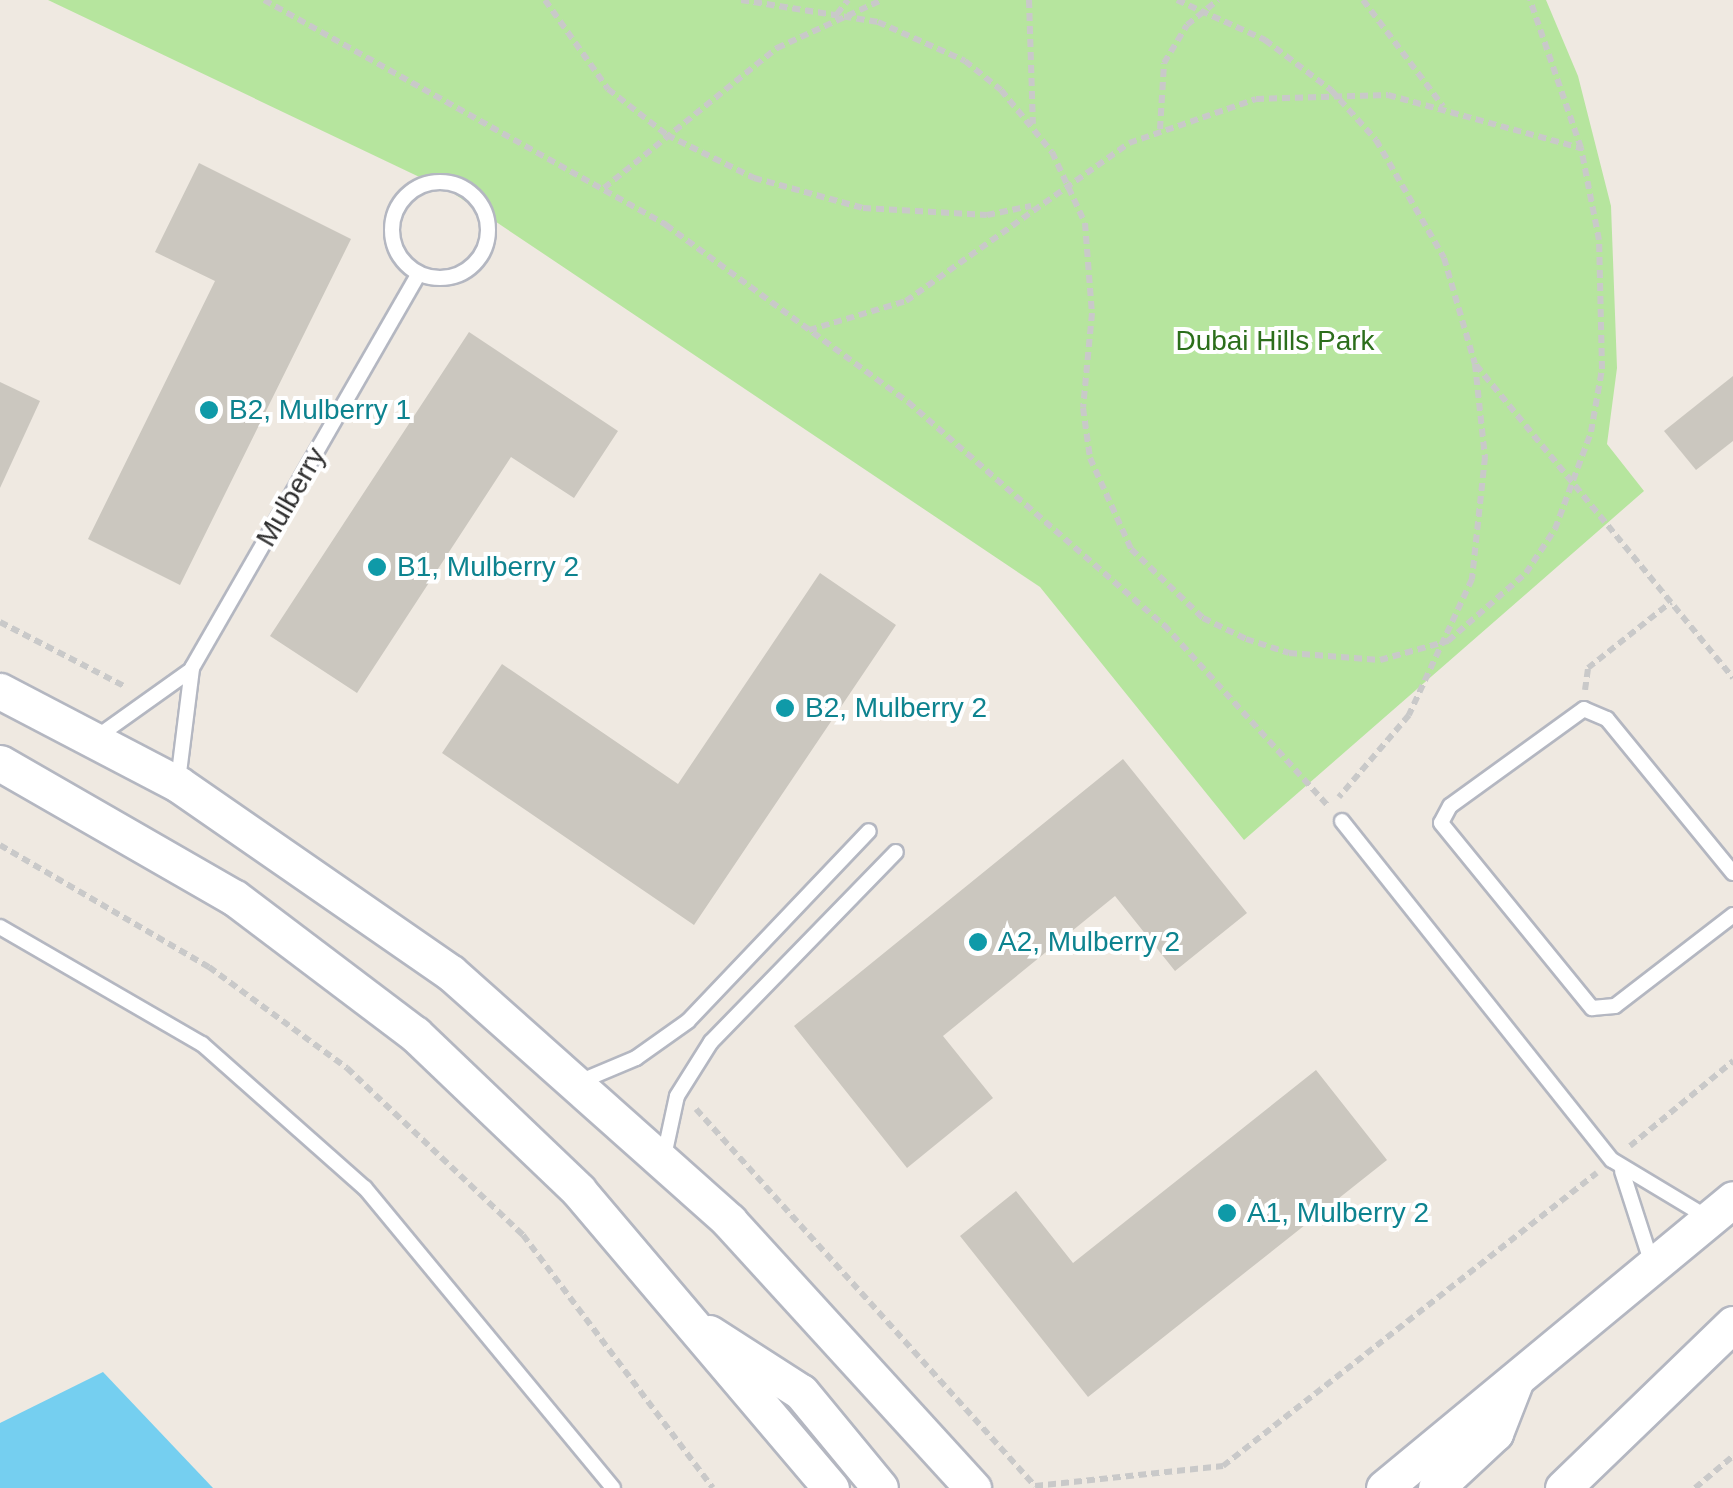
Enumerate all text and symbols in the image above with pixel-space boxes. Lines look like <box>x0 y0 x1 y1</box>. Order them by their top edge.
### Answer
park label: Dubai Hills Park <box>1175 324 1375 358</box>
place label: B2, Mulberry 1 <box>229 393 411 427</box>
marker: B2, Mulberry 1 <box>198 399 220 421</box>
street label: Mulberry <box>249 441 333 553</box>
place label: B1, Mulberry 2 <box>397 550 579 584</box>
marker: B1, Mulberry 2 <box>366 556 388 578</box>
place label: B2, Mulberry 2 <box>805 691 987 725</box>
marker: B2, Mulberry 2 <box>774 697 796 719</box>
place label: A2, Mulberry 2 <box>998 925 1180 959</box>
marker: A2, Mulberry 2 <box>967 931 989 953</box>
place label: A1, Mulberry 2 <box>1247 1196 1429 1230</box>
marker: A1, Mulberry 2 <box>1216 1202 1238 1224</box>

